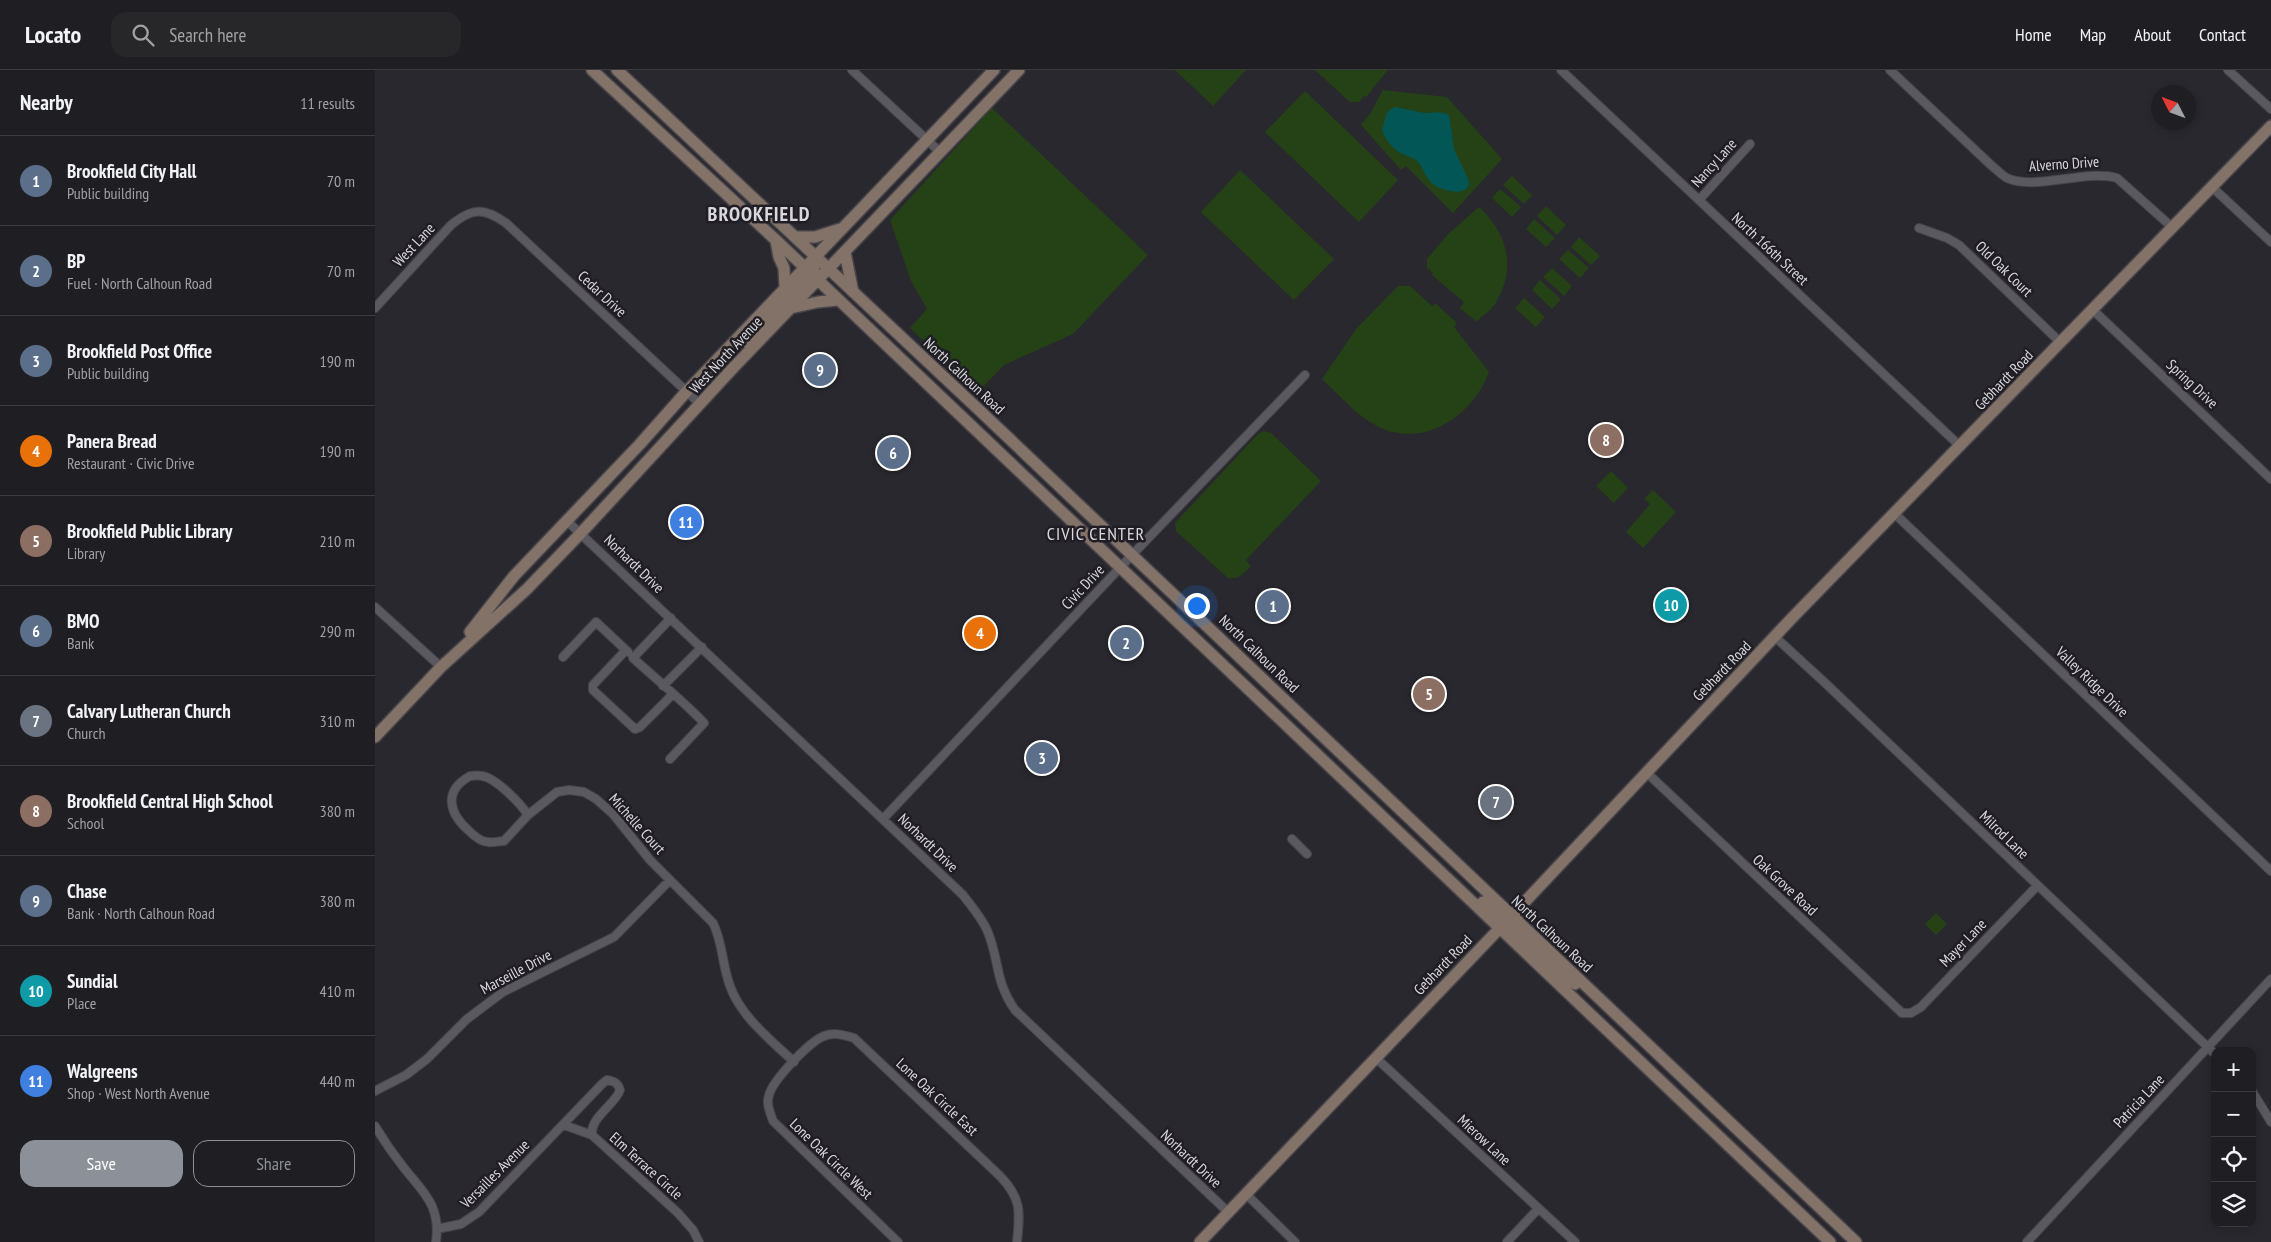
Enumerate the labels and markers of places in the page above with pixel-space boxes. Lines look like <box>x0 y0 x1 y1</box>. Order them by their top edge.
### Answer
pin: 9 <box>804 351 836 389</box>
pin: 8 <box>1590 421 1622 459</box>
pin: 6 <box>877 434 909 472</box>
pin: 11 <box>670 503 702 541</box>
pin: 10 <box>1655 586 1687 624</box>
pin: 1 <box>1257 587 1289 625</box>
pin: 4 <box>964 614 996 652</box>
pin: 2 <box>1110 624 1142 662</box>
pin: 5 <box>1413 675 1445 713</box>
pin: 3 <box>1026 739 1058 777</box>
pin: 7 <box>1480 783 1512 821</box>

